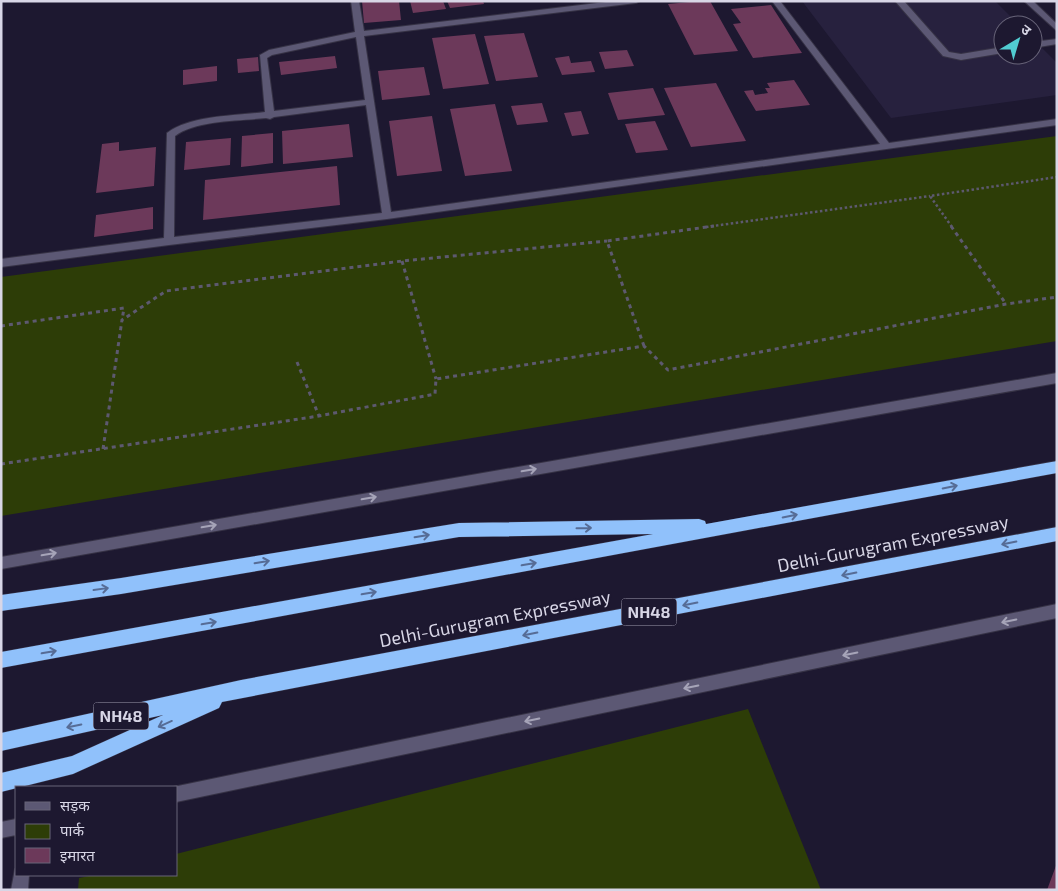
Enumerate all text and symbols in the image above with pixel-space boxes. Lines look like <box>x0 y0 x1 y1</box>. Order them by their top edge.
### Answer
north arrow <box>993 15 1043 65</box>
text: उ <box>1018 20 1035 39</box>
one-way arrow <box>521 465 537 475</box>
one-way arrow <box>941 481 957 491</box>
one-way arrow <box>361 493 377 503</box>
street label: Delhi-Gurugram Expressway <box>775 510 1011 576</box>
one-way arrow <box>782 511 798 521</box>
one-way arrow <box>201 521 217 531</box>
one-way arrow <box>576 523 592 533</box>
one-way arrow <box>414 530 430 540</box>
one-way arrow <box>1001 539 1017 549</box>
one-way arrow <box>41 549 57 559</box>
one-way arrow <box>253 557 269 567</box>
one-way arrow <box>520 559 536 569</box>
one-way arrow <box>842 569 858 579</box>
one-way arrow <box>93 584 109 594</box>
street label: Delhi-Gurugram Expressway <box>377 585 613 651</box>
one-way arrow <box>361 588 377 598</box>
road number: NH48 <box>622 598 676 626</box>
one-way arrow <box>682 600 698 609</box>
one-way arrow <box>1001 616 1017 626</box>
one-way arrow <box>201 617 217 627</box>
one-way arrow <box>522 630 538 640</box>
one-way arrow <box>41 646 57 656</box>
one-way arrow <box>842 649 858 659</box>
one-way arrow <box>683 683 699 692</box>
road number: NH48 <box>94 702 148 729</box>
one-way arrow <box>524 716 540 725</box>
one-way arrow <box>158 719 173 729</box>
one-way arrow <box>67 722 83 731</box>
legend <box>15 786 178 876</box>
text: सड़क <box>60 796 90 814</box>
text: पार्क <box>60 821 84 839</box>
text: इमारत <box>60 846 95 864</box>

